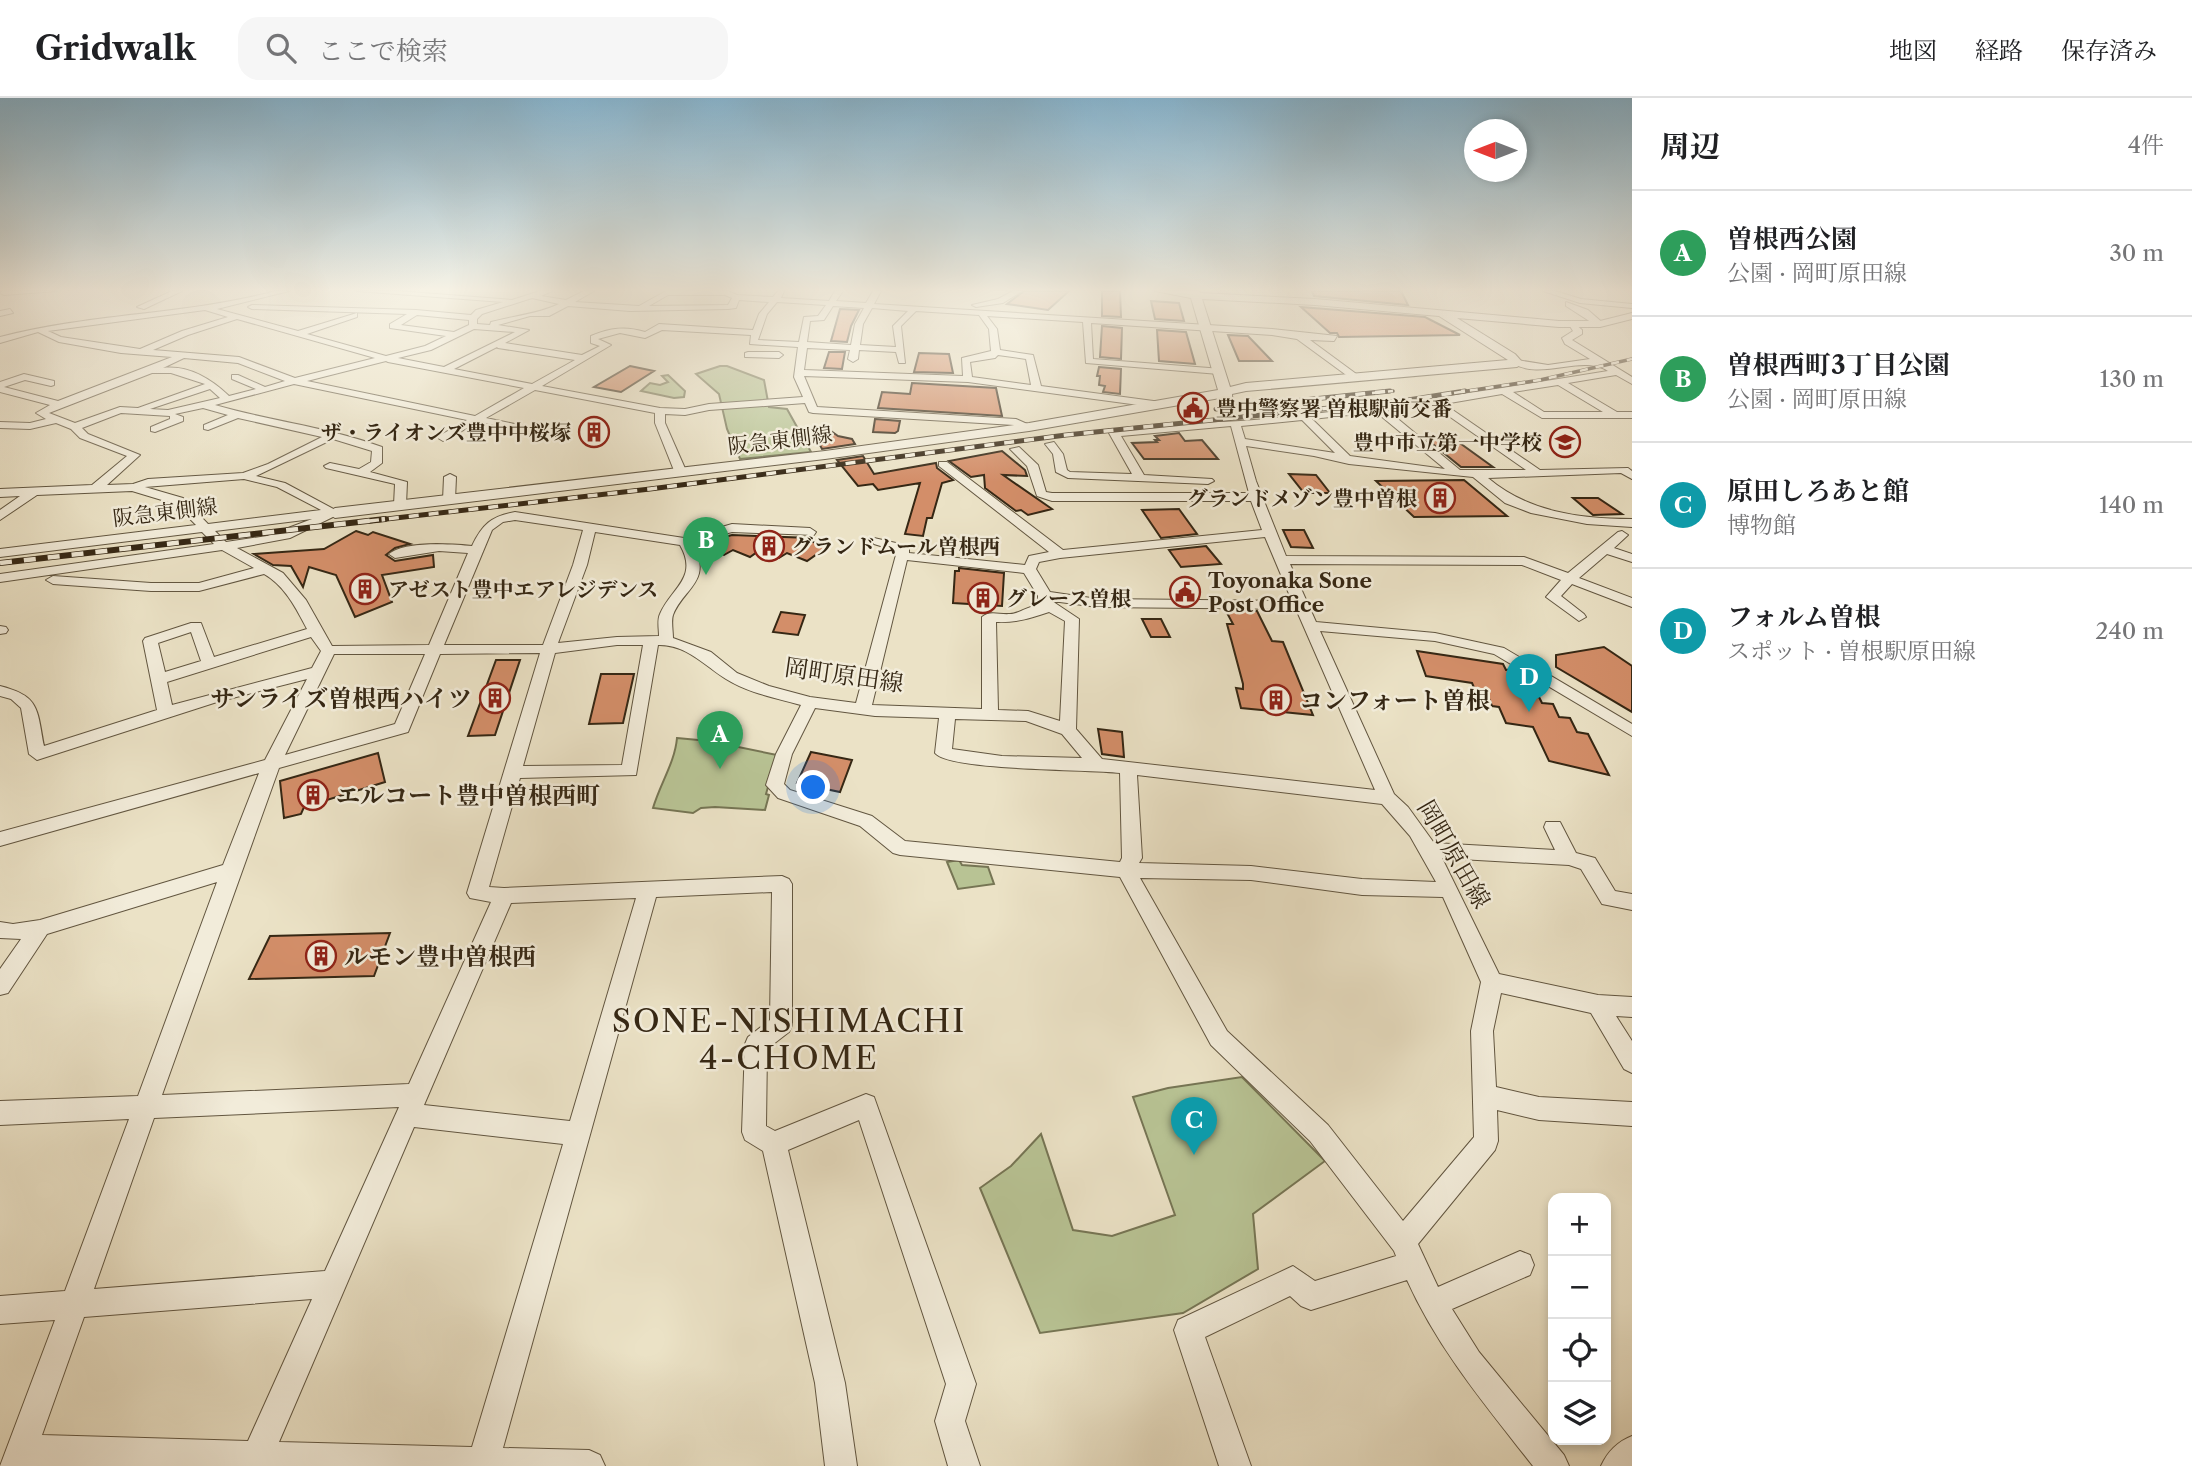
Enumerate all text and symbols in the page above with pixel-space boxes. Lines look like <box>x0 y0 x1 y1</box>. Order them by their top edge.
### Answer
search box <box>238 17 728 80</box>
text: Gridwalk <box>35 28 196 69</box>
icon: search <box>262 29 300 67</box>
text: ここで検索 <box>318 35 448 67</box>
text: 地図 <box>1889 36 1937 65</box>
text: 経路 <box>1975 36 2023 65</box>
text: 保存済み <box>2061 36 2157 65</box>
north arrow <box>1464 119 1527 182</box>
text: 周辺 <box>1660 128 1720 165</box>
text: 4件 <box>2128 131 2164 159</box>
text: 曽根西公園 <box>1727 223 1857 255</box>
text: A <box>1674 239 1692 267</box>
text: 30 m <box>2109 239 2164 267</box>
text: 公園 · 岡町原田線 <box>1727 259 1907 287</box>
text: 曽根西町3丁目公園 <box>1727 349 1950 381</box>
text: B <box>1674 365 1692 393</box>
text: 130 m <box>2100 365 2164 393</box>
text: 公園 · 岡町原田線 <box>1727 385 1907 413</box>
public building icon: 豊中警察署 曽根駅前交番 <box>1176 391 1210 425</box>
place label: 豊中警察署 曽根駅前交番 <box>1216 396 1452 421</box>
building icon: ザ・ライオンズ豊中中桜塚 <box>577 415 611 449</box>
place label: ザ・ライオンズ豊中中桜塚 <box>321 420 571 445</box>
street label: 阪急東側線 <box>726 421 834 459</box>
school or university icon: 豊中市立第一中学校 <box>1548 425 1582 459</box>
place label: 豊中市立第一中学校 <box>1353 430 1542 455</box>
text: 原田しろあと館 <box>1727 475 1909 507</box>
building icon: グランドメゾン豊中曽根 <box>1423 481 1457 515</box>
place label: グランドメゾン豊中曽根 <box>1187 486 1417 511</box>
text: C <box>1674 491 1692 519</box>
text: 140 m <box>2099 491 2164 519</box>
street label: 阪急東側線 <box>111 493 219 531</box>
text: 博物館 <box>1727 511 1796 539</box>
pin: B <box>683 517 729 575</box>
building icon: グランドムール曽根西 <box>752 529 786 563</box>
place label: グランドムール曽根西 <box>792 534 1001 559</box>
place label: Toyonaka Sone Post Office <box>1208 568 1372 617</box>
building icon: アゼスト豊中エアレジデンス <box>348 572 382 606</box>
public building icon: Toyonaka Sone Post Office <box>1168 575 1202 609</box>
place label: アゼスト豊中エアレジデンス <box>388 577 658 602</box>
building icon: グレース曽根 <box>966 581 1000 615</box>
place label: グレース曽根 <box>1006 586 1131 611</box>
text: フォルム曽根 <box>1727 601 1881 633</box>
text: D <box>1673 617 1693 645</box>
text: 240 m <box>2095 617 2164 645</box>
text: スポット · 曽根駅原田線 <box>1727 637 1976 665</box>
street label: 岡町原田線 <box>783 652 905 698</box>
pin: D <box>1506 654 1552 712</box>
building icon: サンライズ曽根西ハイツ <box>478 681 512 715</box>
building icon: コンフォート曽根 <box>1259 683 1293 717</box>
place label: サンライズ曽根西ハイツ <box>210 684 472 713</box>
place label: コンフォート曽根 <box>1299 686 1490 715</box>
pin: A <box>697 711 743 769</box>
your location <box>796 770 830 804</box>
building icon: エルコート豊中曽根西町 <box>296 778 330 812</box>
place label: エルコート豊中曽根西町 <box>336 781 600 810</box>
street label: 岡町原田線 <box>1411 795 1497 913</box>
building icon: ルモン豊中曽根西 <box>304 939 338 973</box>
place label: ルモン豊中曽根西 <box>344 942 536 971</box>
district label: SONE-NISHIMACHI 4-CHOME <box>612 1001 966 1077</box>
pin: C <box>1171 1097 1217 1155</box>
map controls <box>1548 1193 1611 1445</box>
button: + <box>1548 1193 1611 1256</box>
button: − <box>1548 1256 1611 1319</box>
button: locate <box>1548 1319 1611 1382</box>
button: layers <box>1548 1382 1611 1445</box>

